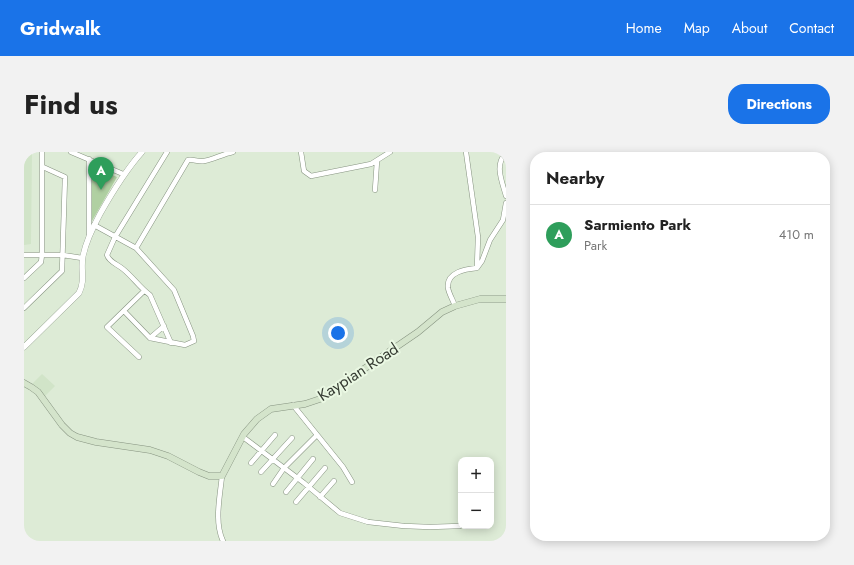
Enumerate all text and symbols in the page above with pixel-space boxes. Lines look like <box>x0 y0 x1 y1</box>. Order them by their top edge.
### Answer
text: Gridwalk <box>20 15 101 42</box>
text: Home <box>626 18 662 38</box>
text: Map <box>684 18 710 38</box>
text: About <box>732 18 767 38</box>
text: Contact <box>789 18 834 38</box>
text: Find us <box>24 84 118 125</box>
button: Directions <box>728 84 830 124</box>
pin: A <box>88 157 114 190</box>
text: Nearby <box>546 166 604 190</box>
text: Sarmiento Park <box>584 214 691 236</box>
text: A <box>554 225 564 244</box>
text: 410 m <box>779 225 814 244</box>
text: Park <box>584 236 607 255</box>
your location <box>328 323 348 343</box>
street label: Kaypian Road <box>313 337 403 407</box>
map controls <box>458 457 494 529</box>
button: + <box>458 457 494 493</box>
button: − <box>458 493 494 529</box>

